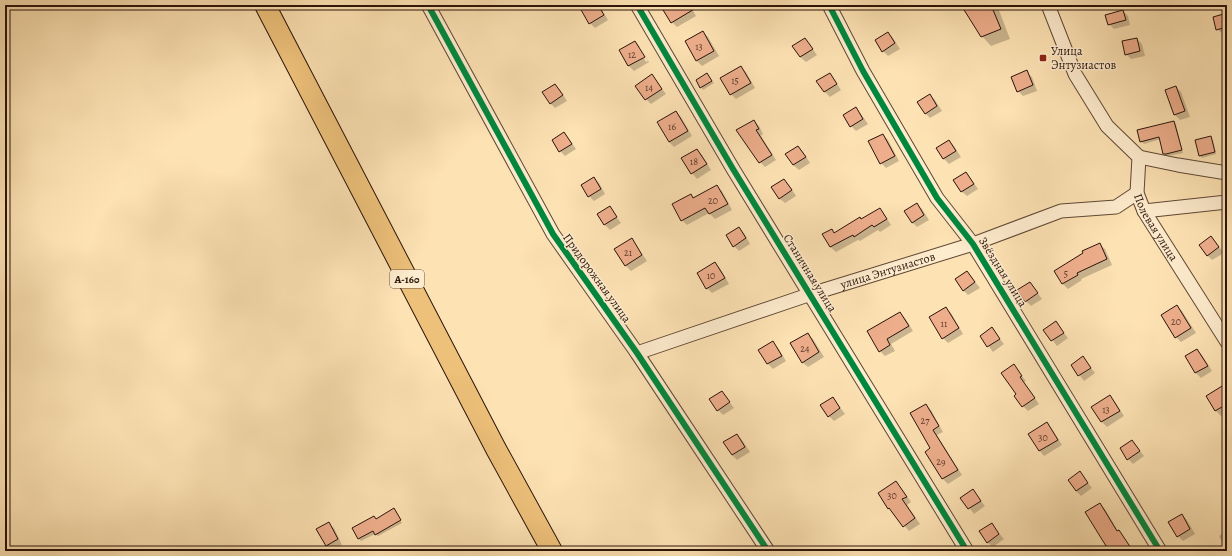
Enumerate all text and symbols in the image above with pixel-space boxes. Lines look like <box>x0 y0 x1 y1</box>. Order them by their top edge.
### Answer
house number: 13 <box>695 40 703 53</box>
place label: Улица Энтузиастов <box>1051 43 1116 73</box>
house number: 12 <box>628 48 636 61</box>
marker: Улица Энтузиастов <box>1038 53 1048 63</box>
house number: 15 <box>731 74 739 87</box>
house number: 14 <box>645 81 653 94</box>
house number: 16 <box>668 120 676 133</box>
house number: 18 <box>690 155 698 168</box>
street label: Полевая улица <box>1130 191 1182 265</box>
house number: 20 <box>708 194 718 207</box>
street label: Придорожная улица <box>559 230 635 326</box>
street label: Станичная улица <box>780 231 841 316</box>
street label: Звёздная улица <box>975 234 1031 310</box>
house number: 21 <box>624 246 633 259</box>
street label: улица Энтузиастов <box>837 248 937 293</box>
house number: 5 <box>1064 267 1068 280</box>
house number: 10 <box>707 269 715 282</box>
road number: А-160 <box>390 270 424 288</box>
house number: 20 <box>1171 315 1181 328</box>
house number: 11 <box>941 317 948 330</box>
house number: 24 <box>800 342 810 355</box>
house number: 13 <box>1102 403 1110 416</box>
house number: 27 <box>921 414 930 427</box>
house number: 30 <box>1038 431 1048 444</box>
house number: 29 <box>936 455 946 468</box>
house number: 30 <box>887 489 897 502</box>

